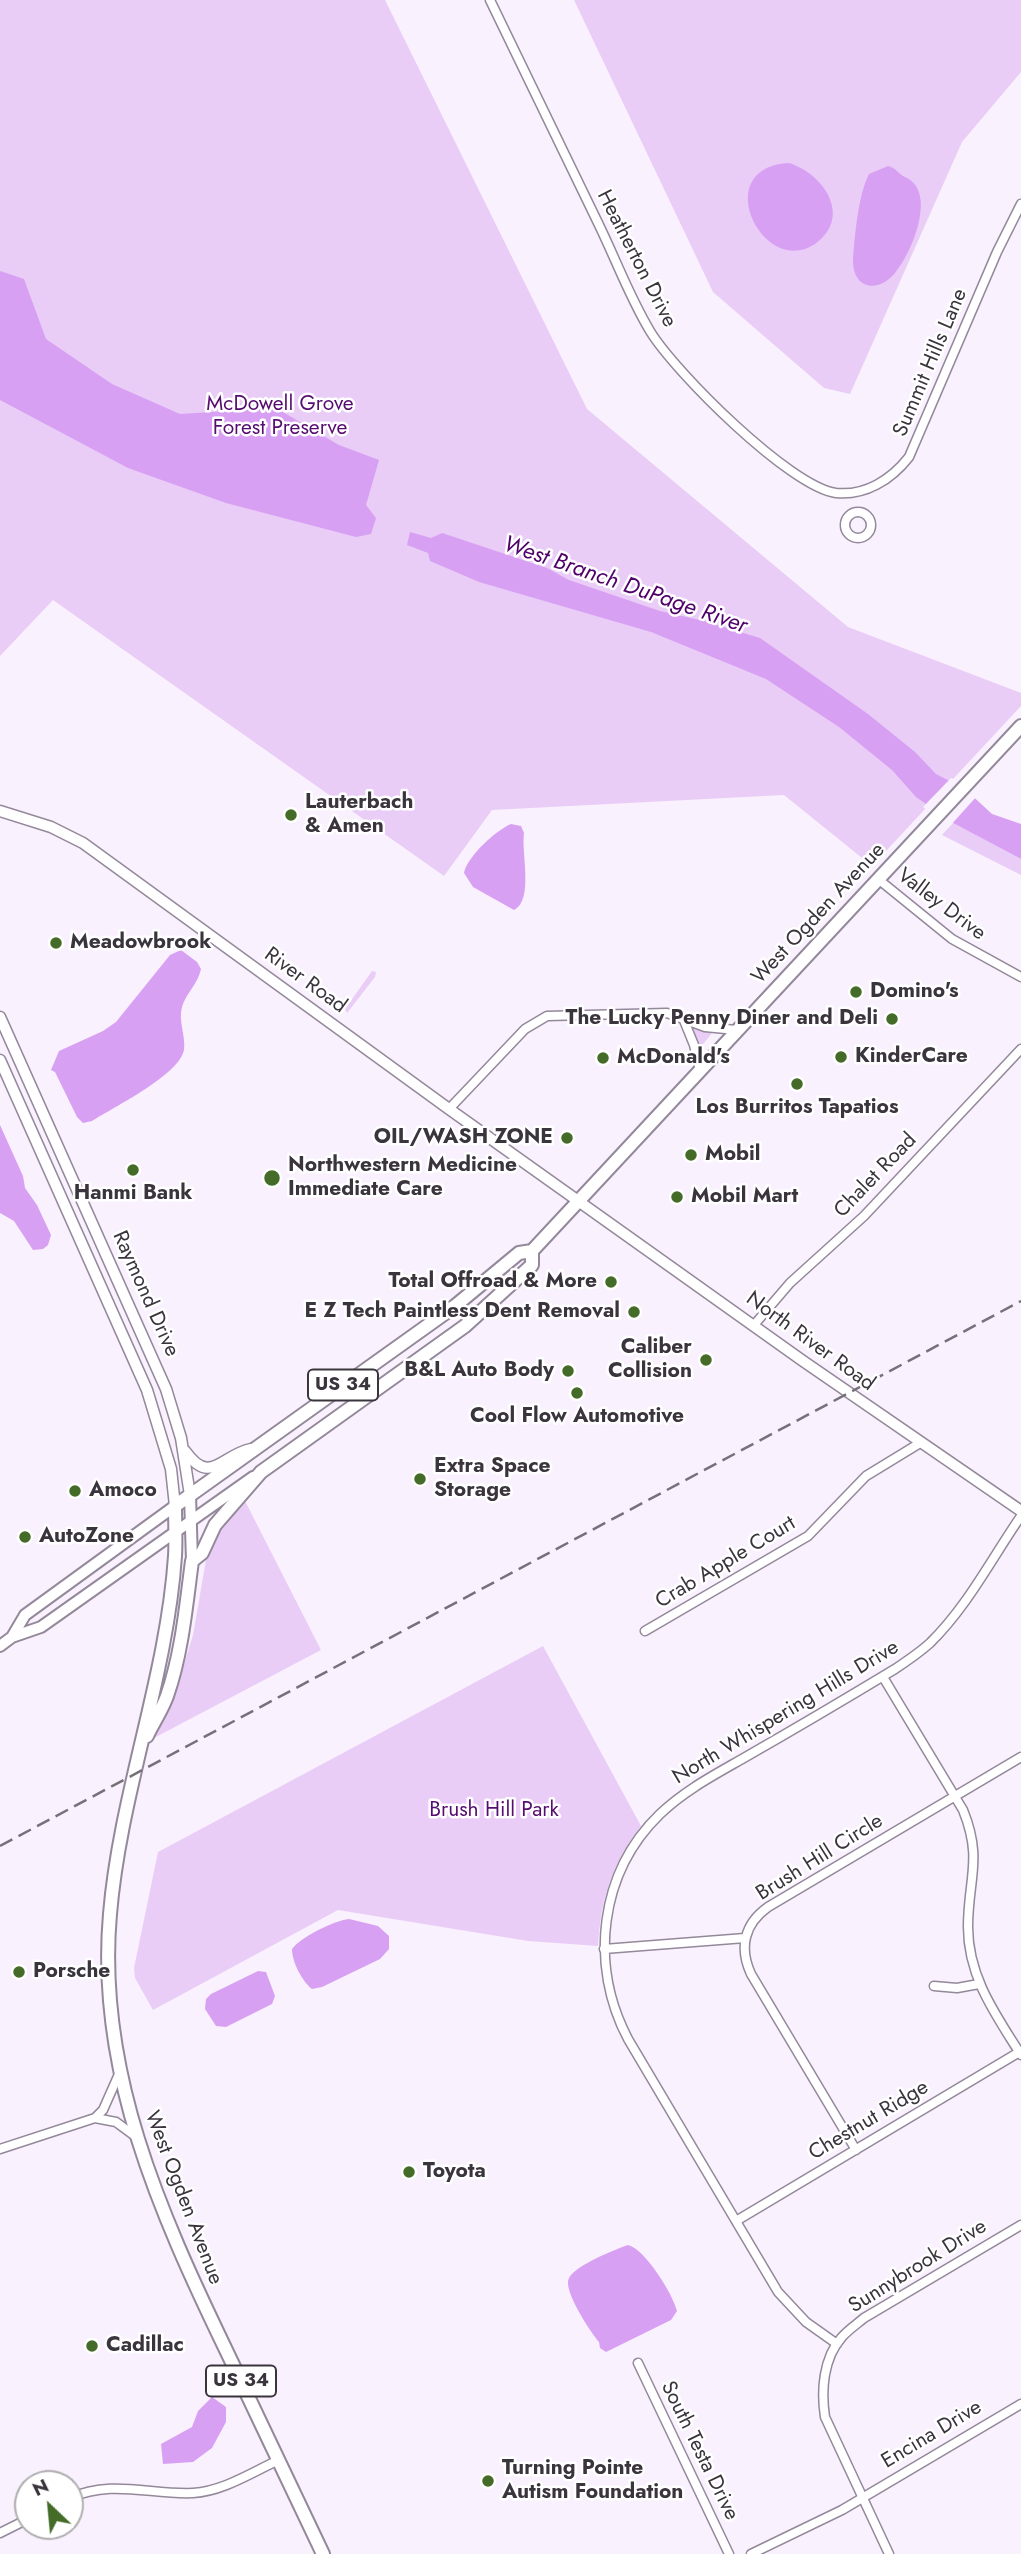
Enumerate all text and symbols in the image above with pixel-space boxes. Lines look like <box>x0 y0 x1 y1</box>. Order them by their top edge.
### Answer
street label: Heatherton Drive <box>591 186 681 332</box>
street label: Summit Hills Lane <box>888 285 974 441</box>
park label: McDowell Grove Forest Preserve <box>206 392 354 442</box>
water label: West Branch DuPage River <box>499 531 751 641</box>
place label: Lauterbach & Amen <box>305 790 413 840</box>
marker: Lauterbach & Amen <box>283 807 299 823</box>
street label: West Ogden Avenue <box>747 838 891 990</box>
street label: Valley Drive <box>892 864 990 946</box>
place label: Meadowbrook <box>70 930 211 956</box>
marker: Meadowbrook <box>48 935 64 951</box>
street label: River Road <box>259 943 351 1019</box>
place label: Domino's <box>870 979 959 1005</box>
marker: Domino's <box>848 984 864 1000</box>
place label: The Lucky Penny Diner and Deli <box>566 1006 878 1032</box>
marker: The Lucky Penny Diner and Deli <box>884 1011 900 1027</box>
place label: KinderCare <box>855 1044 968 1070</box>
place label: McDonald's <box>617 1045 730 1071</box>
marker: KinderCare <box>833 1049 849 1065</box>
marker: McDonald's <box>595 1050 611 1066</box>
marker: Los Burritos Tapatios <box>789 1076 805 1092</box>
place label: Los Burritos Tapatios <box>695 1095 899 1121</box>
place label: OIL/WASH ZONE <box>374 1125 553 1151</box>
street label: Chalet Road <box>829 1128 923 1224</box>
marker: OIL/WASH ZONE <box>559 1130 575 1146</box>
place label: Mobil <box>705 1142 761 1168</box>
marker: Mobil <box>683 1147 699 1163</box>
place label: Northwestern Medicine Immediate Care <box>288 1153 517 1203</box>
marker: Hanmi Bank <box>125 1162 141 1178</box>
marker: Northwestern Medicine Immediate Care <box>262 1168 282 1188</box>
place label: Hanmi Bank <box>74 1181 192 1207</box>
place label: Mobil Mart <box>691 1184 798 1210</box>
marker: Mobil Mart <box>669 1189 685 1205</box>
street label: Raymond Drive <box>106 1227 184 1361</box>
place label: Total Offroad & More <box>388 1269 597 1295</box>
marker: Total Offroad & More <box>603 1274 619 1290</box>
street label: North River Road <box>741 1287 879 1397</box>
place label: E Z Tech Paintless Dent Removal <box>304 1299 620 1325</box>
marker: E Z Tech Paintless Dent Removal <box>626 1304 642 1320</box>
place label: Caliber Collision <box>608 1335 692 1385</box>
marker: Caliber Collision <box>698 1352 714 1368</box>
place label: B&L Auto Body <box>404 1358 554 1384</box>
marker: B&L Auto Body <box>560 1363 576 1379</box>
road number: US 34 <box>308 1370 378 1400</box>
marker: Cool Flow Automotive <box>569 1385 585 1401</box>
place label: Cool Flow Automotive <box>470 1404 684 1430</box>
place label: Extra Space Storage <box>434 1454 551 1504</box>
marker: Extra Space Storage <box>412 1471 428 1487</box>
place label: Amoco <box>89 1478 157 1504</box>
marker: Amoco <box>67 1483 83 1499</box>
street label: Crab Apple Court <box>651 1511 801 1615</box>
place label: AutoZone <box>39 1524 134 1550</box>
marker: AutoZone <box>17 1529 33 1545</box>
street label: North Whispering Hills Drive <box>668 1635 904 1791</box>
park label: Brush Hill Park <box>429 1798 559 1824</box>
street label: Brush Hill Circle <box>752 1809 888 1907</box>
place label: Porsche <box>33 1959 110 1985</box>
marker: Porsche <box>11 1964 27 1980</box>
street label: Chestnut Ridge <box>805 2075 933 2167</box>
street label: West Ogden Avenue <box>138 2108 228 2288</box>
place label: Toyota <box>423 2159 486 2185</box>
marker: Toyota <box>401 2164 417 2180</box>
street label: Sunnybrook Drive <box>844 2215 992 2319</box>
place label: Cadillac <box>106 2333 184 2359</box>
marker: Cadillac <box>84 2338 100 2354</box>
road number: US 34 <box>206 2366 276 2396</box>
street label: South Testa Drive <box>654 2377 744 2525</box>
street label: Encina Drive <box>877 2395 987 2475</box>
place label: Turning Pointe Autism Foundation <box>502 2456 683 2506</box>
north arrow <box>14 2470 84 2540</box>
text: N <box>28 2472 53 2503</box>
marker: Turning Pointe Autism Foundation <box>480 2473 496 2489</box>

